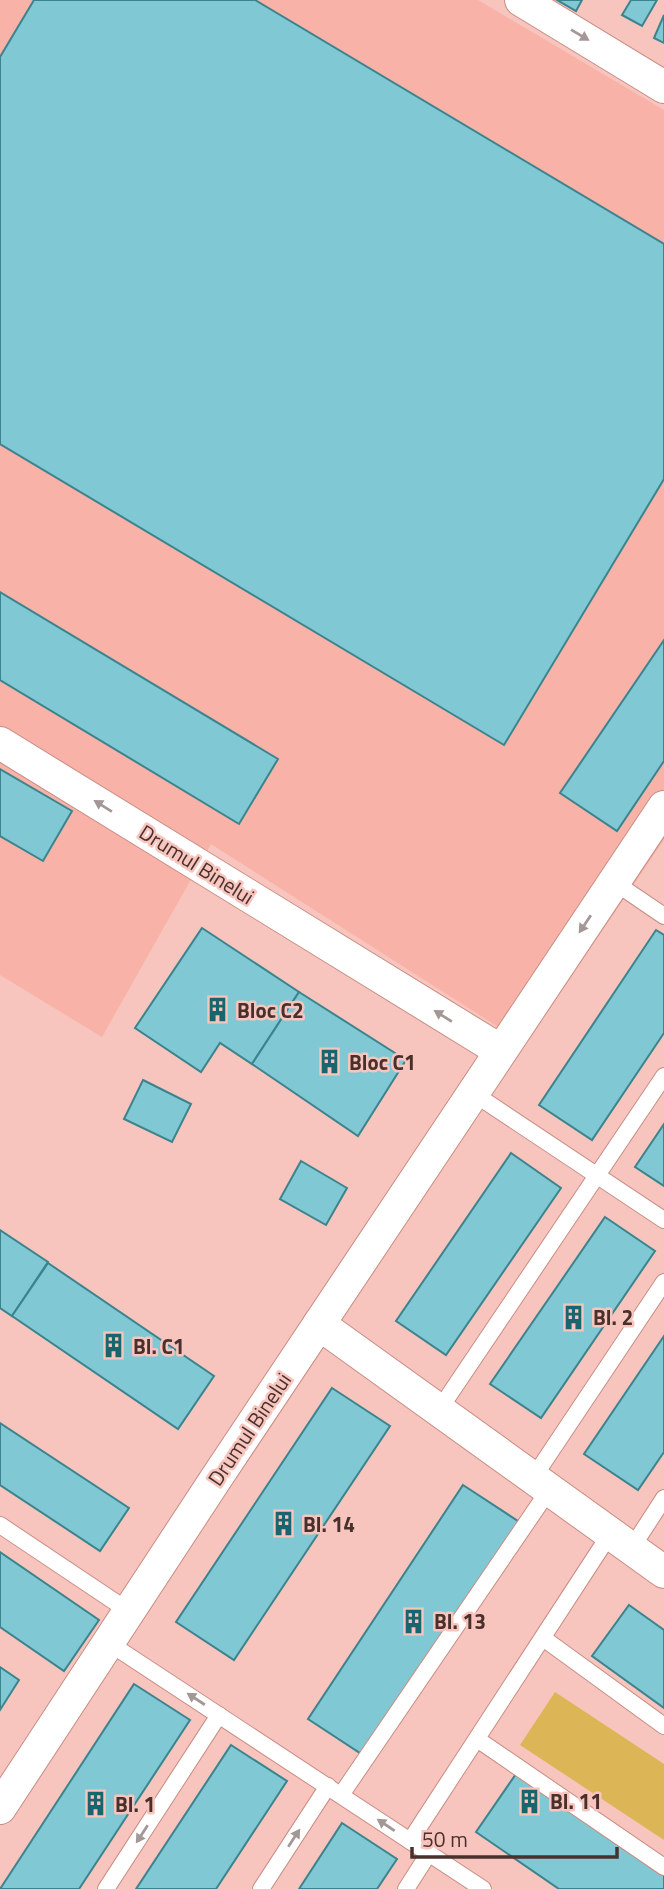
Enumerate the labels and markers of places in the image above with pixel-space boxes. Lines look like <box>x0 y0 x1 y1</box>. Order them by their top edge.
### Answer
place label: Bloc C2 <box>237 994 304 1026</box>
building icon: Bloc C2 <box>203 996 231 1024</box>
place label: Bloc C1 <box>349 1046 416 1078</box>
building icon: Bloc C1 <box>315 1048 343 1076</box>
place label: Bl. 2 <box>593 1301 633 1333</box>
building icon: Bl. 2 <box>559 1303 587 1331</box>
place label: Bl. C1 <box>133 1330 185 1362</box>
building icon: Bl. C1 <box>99 1332 127 1360</box>
place label: Bl. 14 <box>303 1508 355 1540</box>
building icon: Bl. 14 <box>269 1510 297 1538</box>
place label: Bl. 13 <box>434 1605 486 1637</box>
building icon: Bl. 13 <box>400 1607 428 1635</box>
place label: Bl. 11 <box>550 1785 602 1817</box>
building icon: Bl. 11 <box>516 1787 544 1815</box>
place label: Bl. 1 <box>115 1788 155 1820</box>
building icon: Bl. 1 <box>81 1790 109 1818</box>

